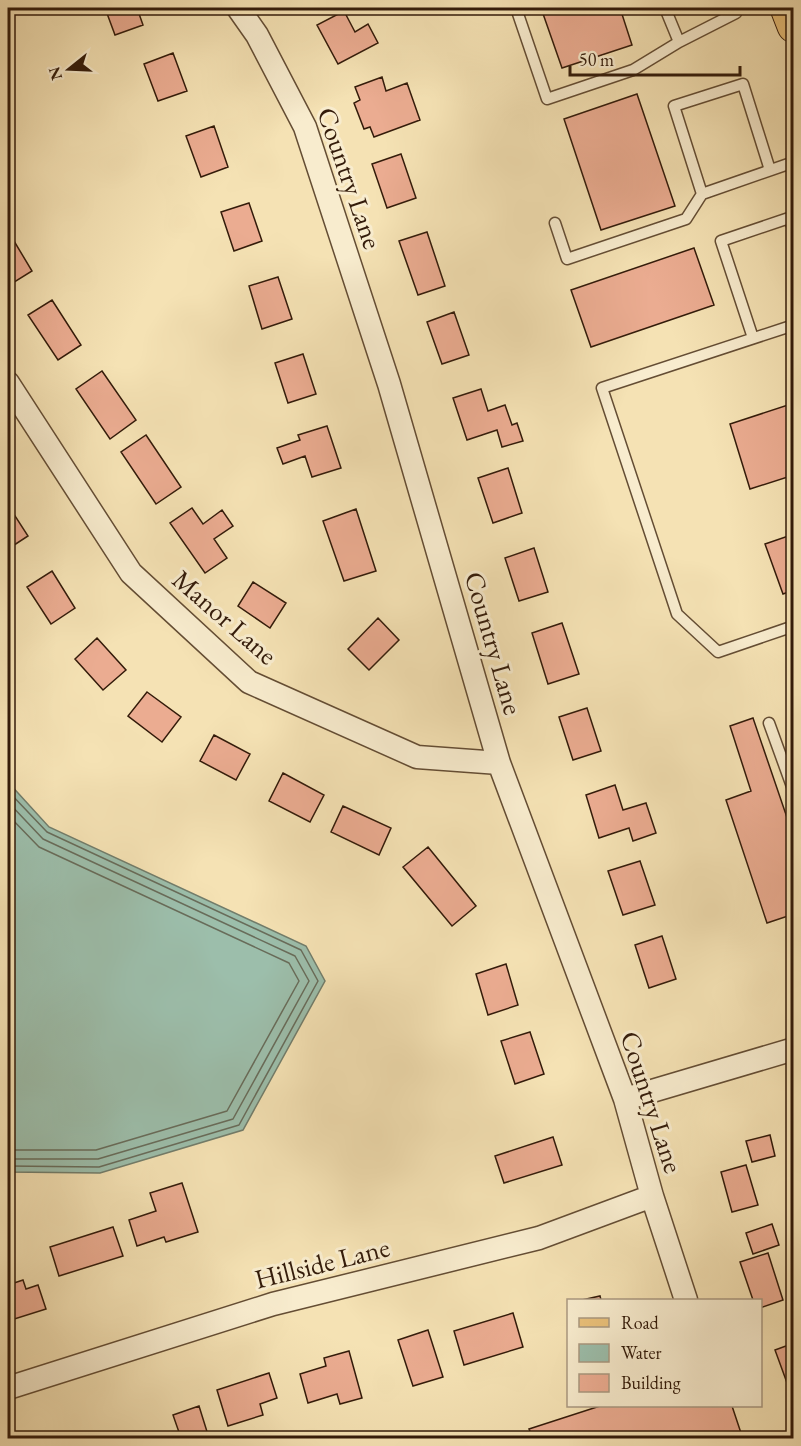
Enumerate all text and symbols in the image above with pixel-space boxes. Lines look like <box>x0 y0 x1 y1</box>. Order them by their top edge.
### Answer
north arrow <box>39 39 99 99</box>
scale bar <box>570 39 740 77</box>
text: 50 m <box>579 48 614 71</box>
text: N <box>43 64 67 83</box>
street label: Country Lane <box>310 103 390 253</box>
street label: Manor Lane <box>165 562 285 672</box>
street label: Country Lane <box>457 567 531 719</box>
street label: Country Lane <box>613 1027 691 1177</box>
street label: Hillside Lane <box>251 1229 393 1297</box>
legend <box>567 1299 762 1407</box>
text: Road <box>621 1311 660 1334</box>
text: Water <box>621 1341 662 1364</box>
text: Building <box>621 1371 681 1394</box>

